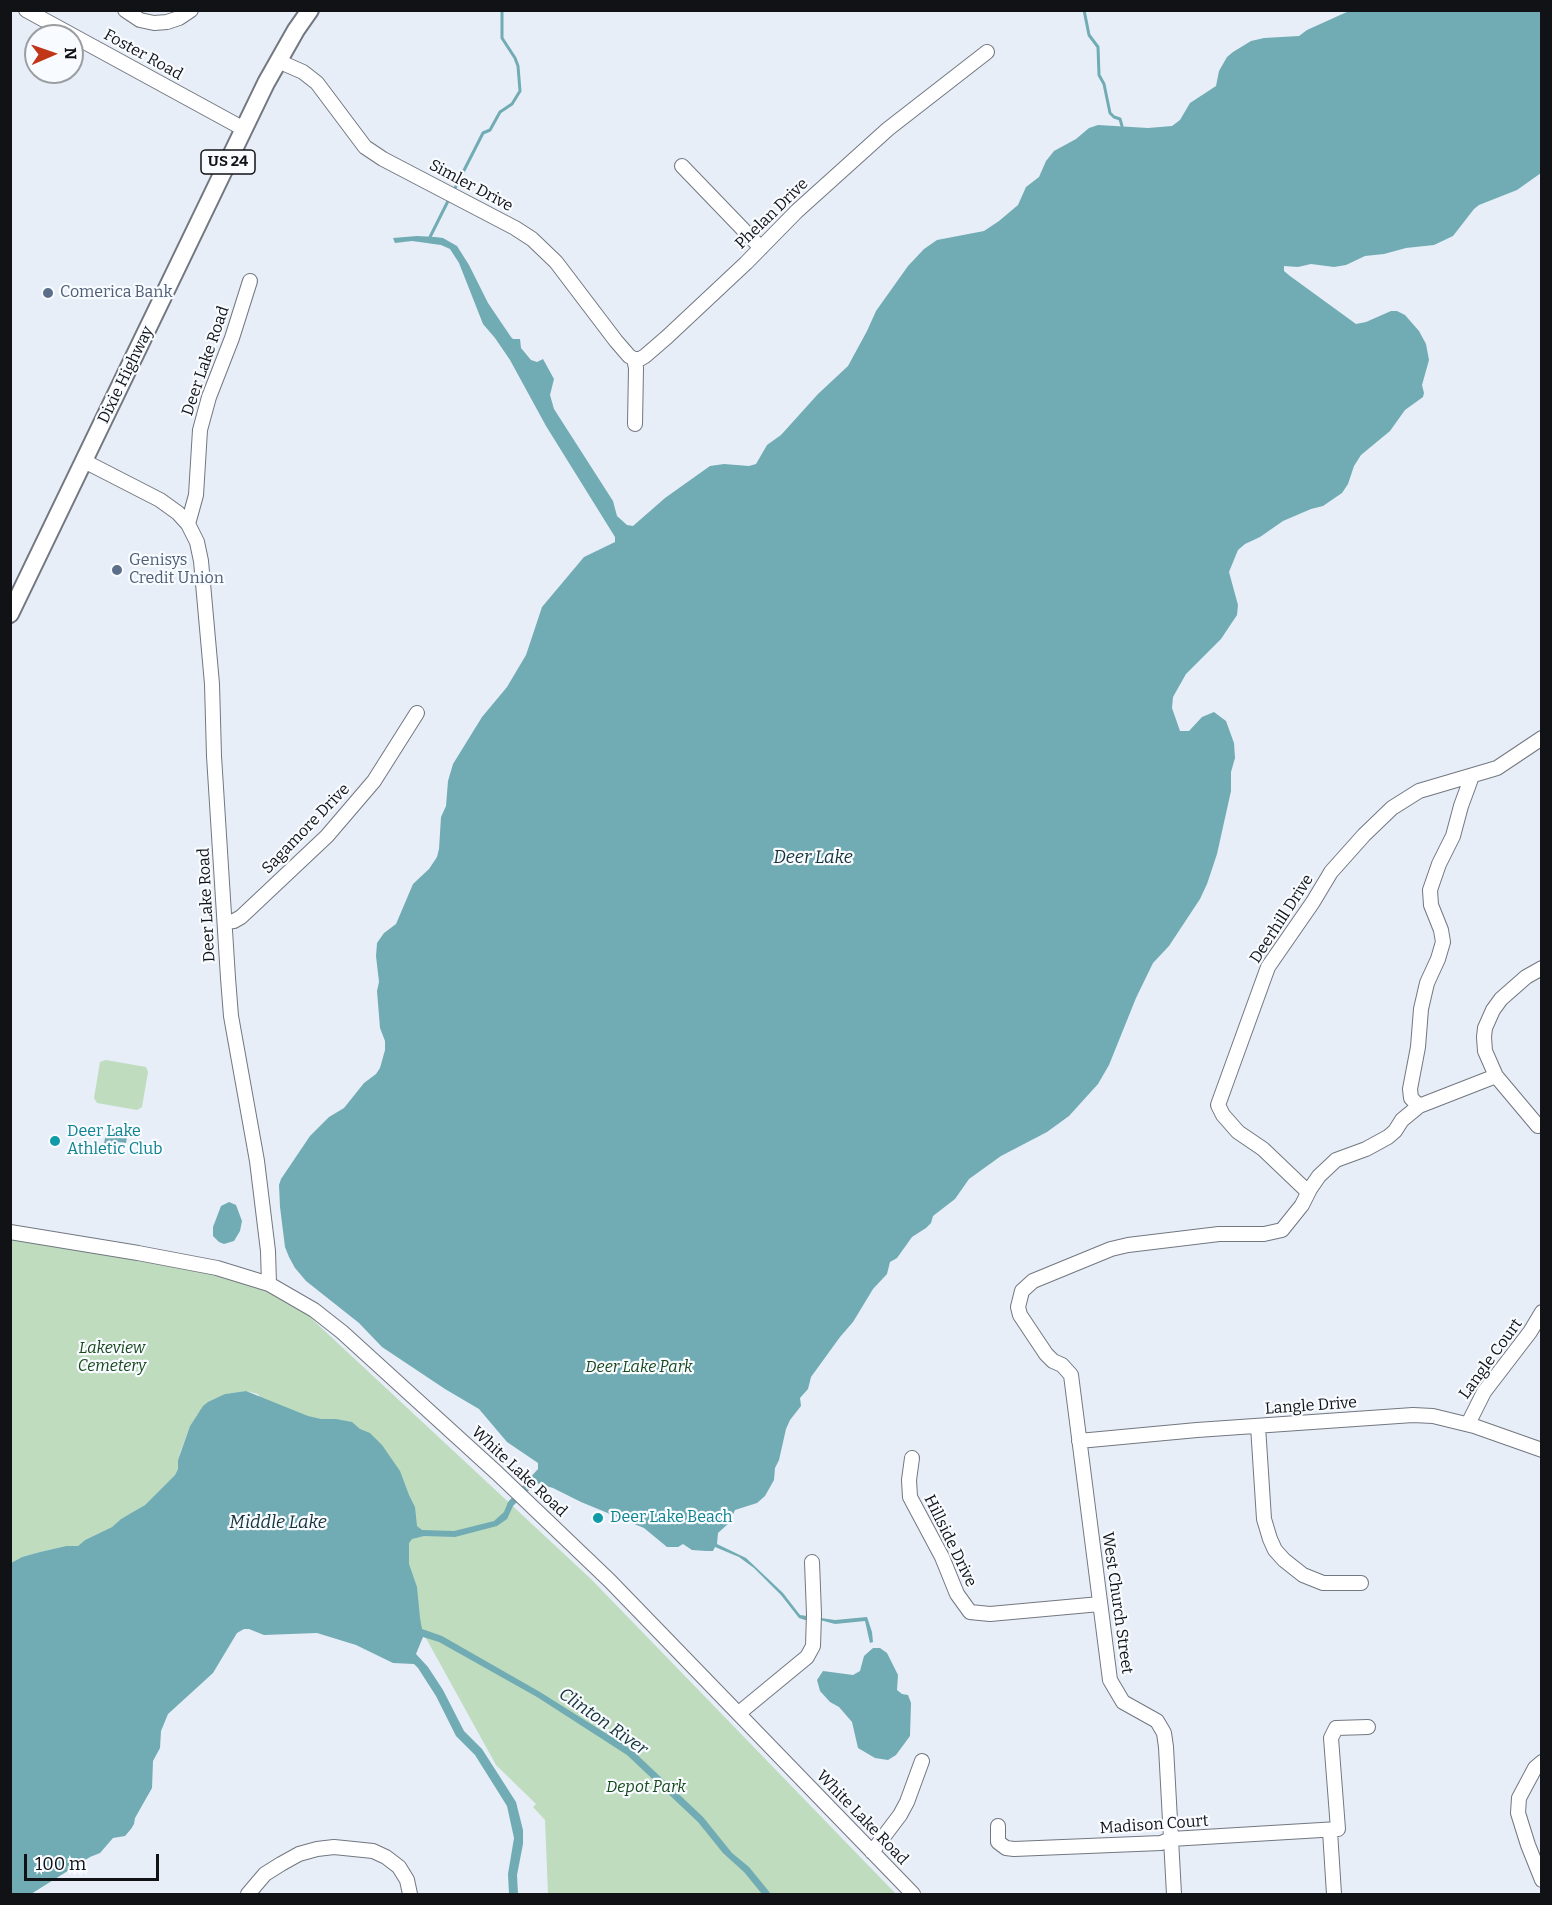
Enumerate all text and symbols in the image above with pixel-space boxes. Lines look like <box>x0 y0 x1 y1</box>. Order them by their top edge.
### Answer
north arrow <box>24 24 84 84</box>
street label: Foster Road <box>100 25 186 85</box>
text: N <box>61 47 80 60</box>
road number: US 24 <box>201 150 255 174</box>
street label: Simler Drive <box>426 156 516 216</box>
street label: Phelan Drive <box>732 174 812 254</box>
place label: Comerica Bank <box>60 283 172 303</box>
marker: Comerica Bank <box>41 286 55 300</box>
street label: Deer Lake Road <box>178 304 234 418</box>
street label: Dixie Highway <box>94 323 158 427</box>
place label: Genisys Credit Union <box>129 551 224 589</box>
marker: Genisys Credit Union <box>110 563 124 577</box>
street label: Sagamore Drive <box>258 780 354 878</box>
street label: Deer Lake Road <box>194 847 220 963</box>
water label: Deer Lake <box>773 847 853 869</box>
street label: Deerhill Drive <box>1246 871 1318 967</box>
place label: Deer Lake Athletic Club <box>67 1122 162 1160</box>
marker: Deer Lake Athletic Club <box>48 1134 62 1148</box>
street label: Langle Court <box>1455 1315 1527 1403</box>
park label: Lakeview Cemetery <box>78 1339 146 1377</box>
park label: Deer Lake Park <box>585 1358 693 1378</box>
street label: Langle Drive <box>1264 1393 1358 1419</box>
street label: White Lake Road <box>467 1423 571 1521</box>
street label: Hillside Drive <box>919 1492 981 1590</box>
place label: Deer Lake Beach <box>610 1508 733 1528</box>
marker: Deer Lake Beach <box>591 1511 605 1525</box>
water label: Middle Lake <box>229 1512 327 1534</box>
street label: West Church Street <box>1098 1531 1136 1675</box>
water label: Clinton River <box>555 1684 651 1760</box>
street label: White Lake Road <box>812 1767 912 1869</box>
park label: Depot Park <box>606 1778 686 1798</box>
street label: Madison Court <box>1099 1812 1209 1838</box>
scale bar <box>27 1842 162 1880</box>
text: 100 m <box>35 1853 86 1875</box>

